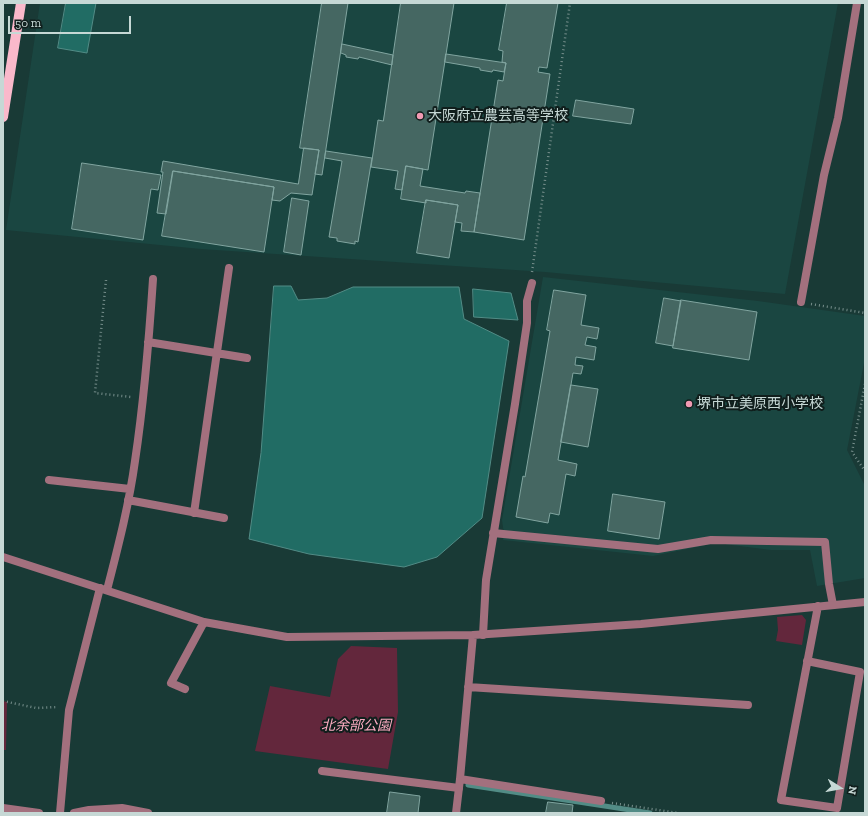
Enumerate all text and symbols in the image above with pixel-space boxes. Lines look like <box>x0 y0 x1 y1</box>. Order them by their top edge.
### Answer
scale bar <box>10 8 133 34</box>
text: 50 m <box>15 16 41 30</box>
place label: 大阪府立農芸高等学校 <box>428 108 568 124</box>
marker: 大阪府立農芸高等学校 <box>415 111 425 121</box>
place label: 堺市立美原西小学校 <box>697 396 823 412</box>
marker: 堺市立美原西小学校 <box>684 399 694 409</box>
park label: 北余部公園 <box>321 718 391 734</box>
north arrow <box>820 768 860 808</box>
text: N <box>845 785 859 796</box>

